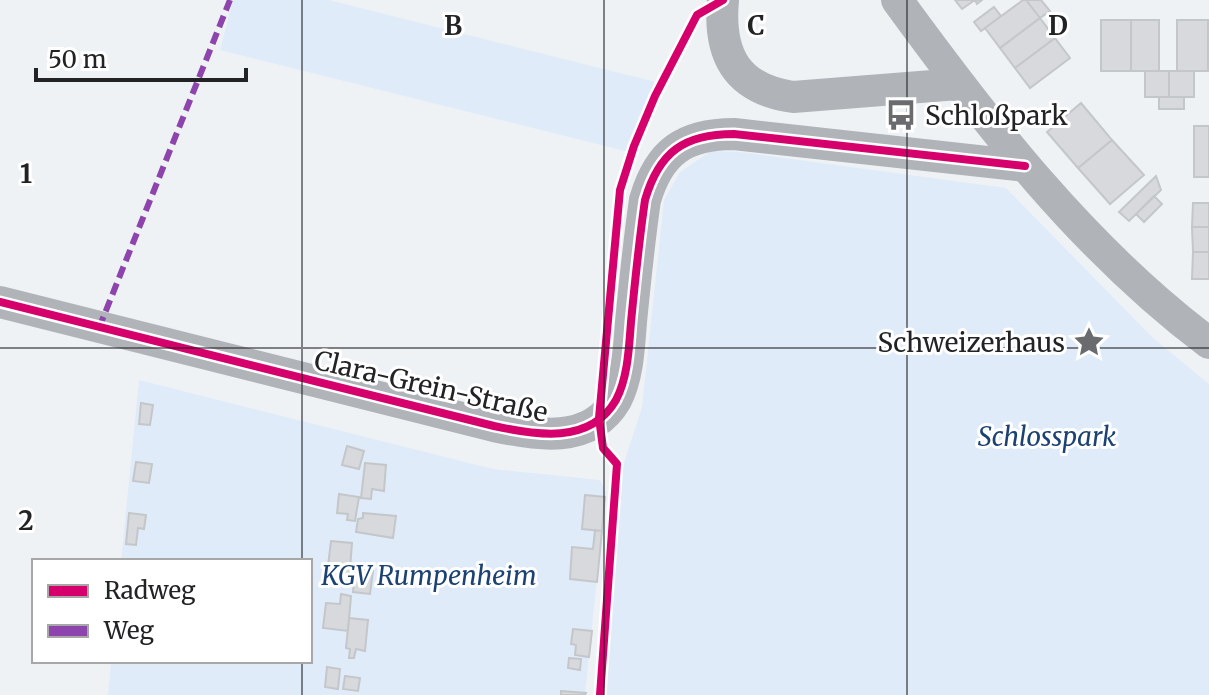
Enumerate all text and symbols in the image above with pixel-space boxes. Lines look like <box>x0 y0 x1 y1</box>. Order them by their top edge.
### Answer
text: B <box>444 9 462 42</box>
text: C <box>747 9 765 42</box>
text: D <box>1048 9 1068 42</box>
scale bar <box>36 32 246 82</box>
text: 50 m <box>48 44 107 75</box>
bus stop icon: Schloßpark <box>884 98 918 132</box>
place label: Schloßpark <box>925 99 1068 132</box>
text: 1 <box>20 157 32 190</box>
place icon: Schweizerhaus <box>1072 325 1106 359</box>
place label: Schweizerhaus <box>878 326 1065 359</box>
street label: Clara-Grein-Straße <box>311 343 551 429</box>
park label: Schlosspark <box>978 420 1116 453</box>
text: 2 <box>18 504 34 537</box>
legend <box>32 559 312 663</box>
park label: KGV Rumpenheim <box>320 559 537 592</box>
text: Radweg <box>104 575 196 606</box>
text: Weg <box>103 615 154 646</box>

